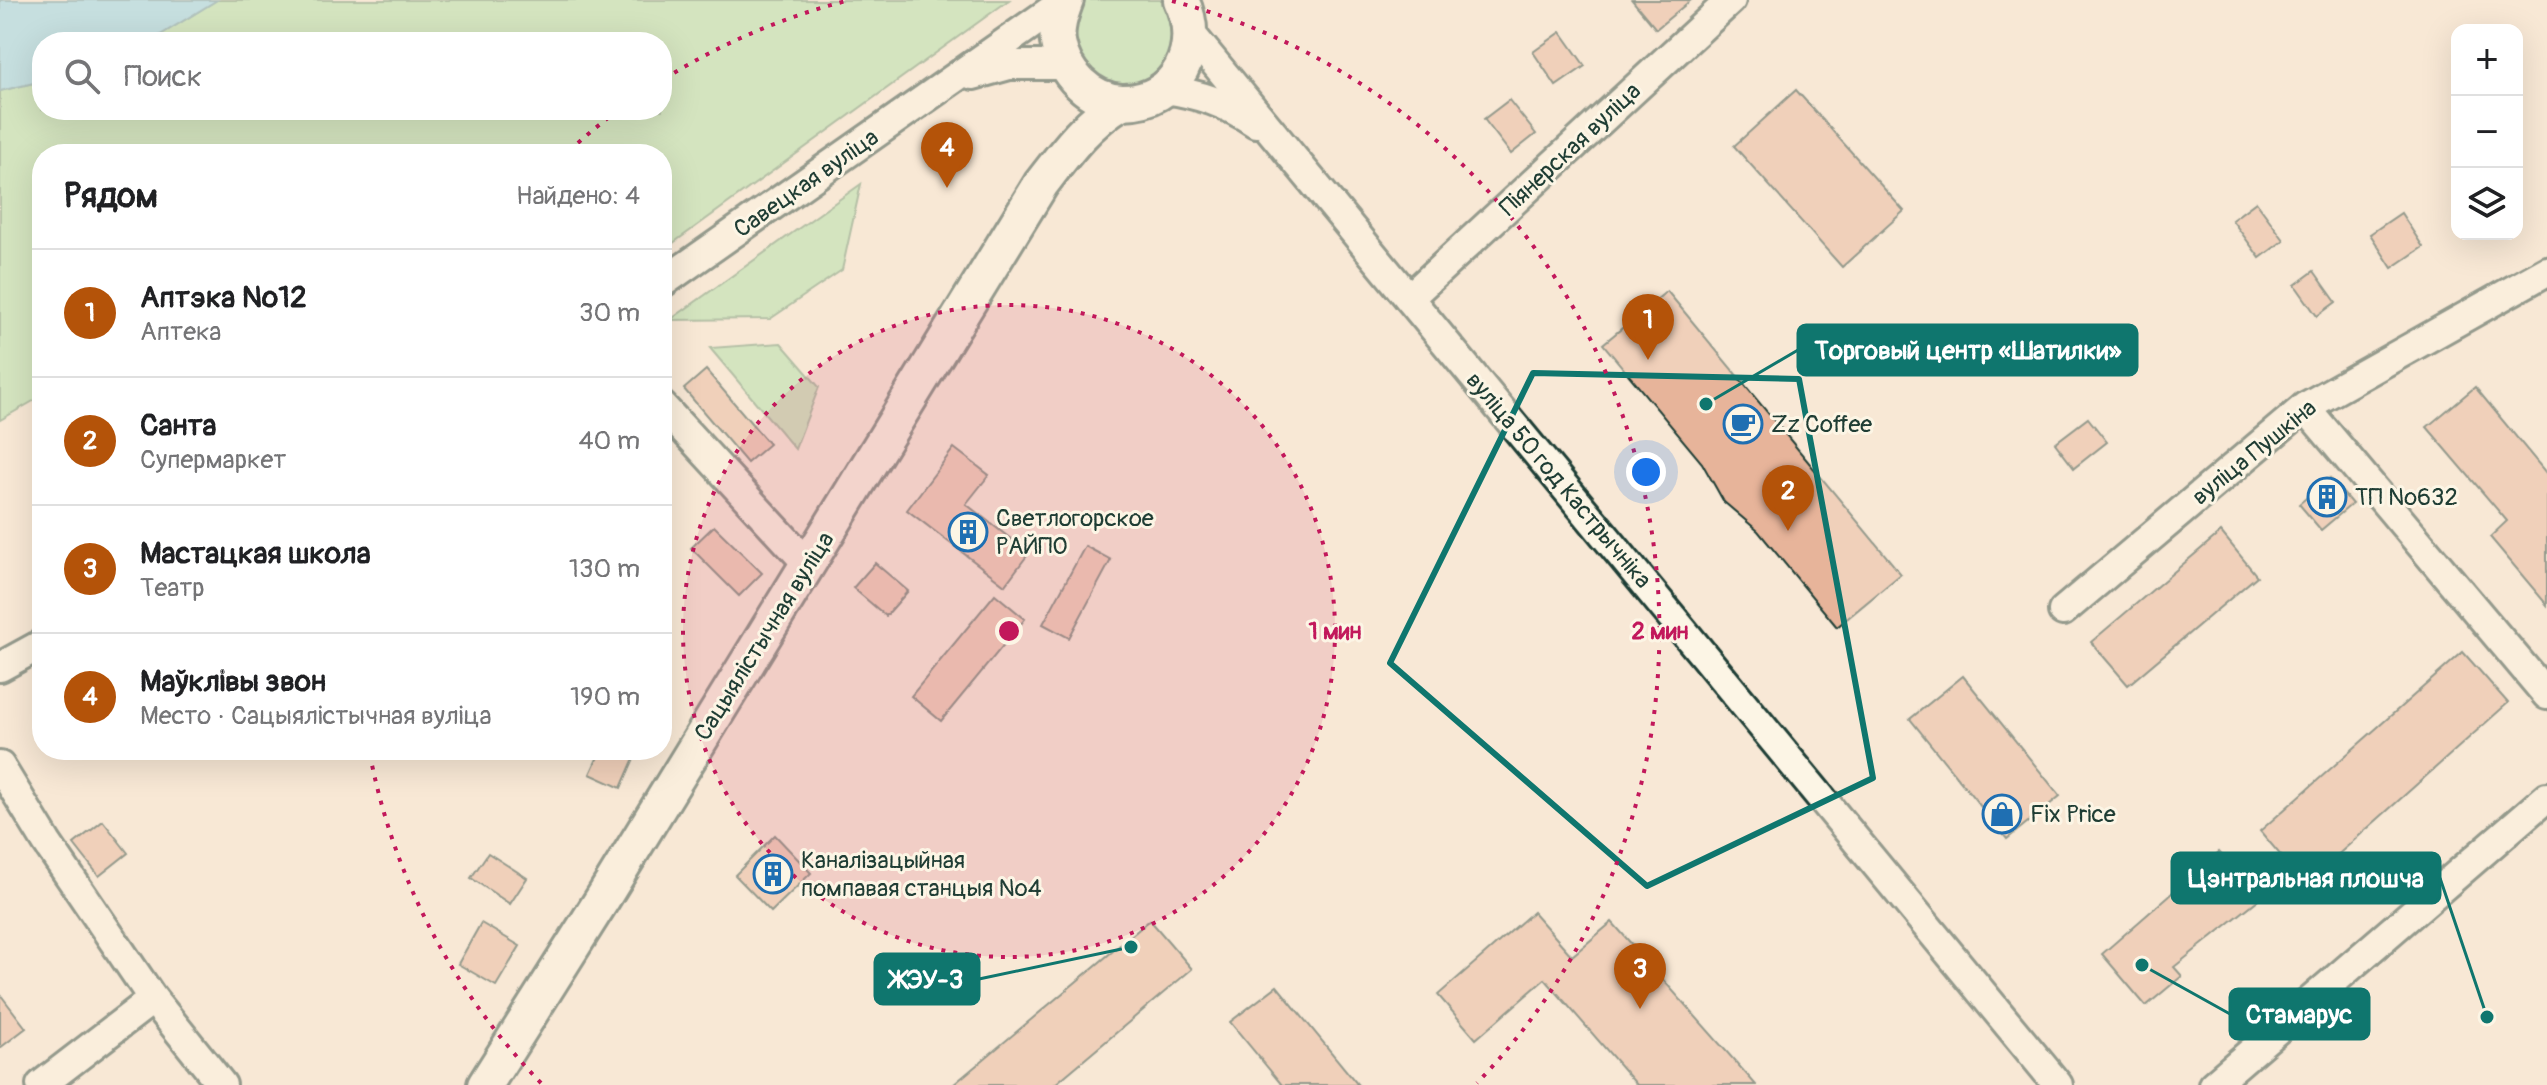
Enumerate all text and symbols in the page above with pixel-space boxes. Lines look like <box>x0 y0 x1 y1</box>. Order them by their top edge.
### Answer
map controls <box>2451 24 2523 240</box>
button: + <box>2451 24 2523 96</box>
search box <box>32 32 672 120</box>
icon: search <box>60 54 104 98</box>
text: Поиск <box>124 58 202 95</box>
street label: Піянерская вуліца <box>1494 77 1647 222</box>
button: − <box>2451 96 2523 168</box>
pin: 4 <box>921 122 973 188</box>
street label: Савецкая вуліца <box>728 123 884 244</box>
button: layers <box>2451 168 2523 240</box>
text: Рядом <box>64 175 158 218</box>
text: Найдено: 4 <box>516 180 640 212</box>
text: Аптэка №12 <box>140 279 307 316</box>
pin: 1 <box>1622 294 1674 360</box>
text: 1 <box>85 297 95 329</box>
text: 30 m <box>579 297 640 329</box>
text: Аптека <box>140 316 221 348</box>
callout: Торговый центр «Шатилки» <box>1798 325 2137 375</box>
text: Торговый центр «Шатилки» <box>1814 335 2122 367</box>
street label: вуліца 50 год Кастрычніка <box>1460 366 1657 594</box>
street label: вуліца Пушкіна <box>2186 393 2322 511</box>
cafe icon: Zz Coffee <box>1722 403 1764 445</box>
text: Санта <box>140 407 216 444</box>
place label: Zz Coffee <box>1771 410 1872 439</box>
text: 2 <box>83 425 97 457</box>
text: 40 m <box>578 425 640 457</box>
text: Супермаркет <box>140 444 286 476</box>
your location <box>1626 452 1666 492</box>
pin: 2 <box>1762 465 1814 531</box>
building icon: ТП №632 <box>2306 476 2348 518</box>
place label: ТП №632 <box>2355 483 2458 512</box>
place label: Светлогорское РАЙПО <box>996 504 1154 561</box>
building icon: Светлогорское РАЙПО <box>947 511 989 553</box>
street label: Сацыялістычная вуліца <box>688 527 840 746</box>
text: Мастацкая школа <box>140 535 371 572</box>
text: 3 <box>83 553 97 585</box>
text: 130 m <box>569 553 640 585</box>
text: Театр <box>140 572 205 604</box>
centre of rings <box>995 617 1023 645</box>
text: 1 мин <box>1308 617 1362 646</box>
text: 2 мин <box>1631 617 1689 646</box>
text: Маўклівы звон <box>140 663 326 700</box>
text: 4 <box>82 681 98 713</box>
text: 190 m <box>570 681 640 713</box>
text: Место · Сацыялістычная вуліца <box>140 700 492 732</box>
shop icon: Fix Price <box>1981 793 2023 835</box>
place label: Fix Price <box>2030 800 2116 829</box>
place label: Каналізацыйная помпавая станцыя №4 <box>801 846 1042 903</box>
building icon: Каналізацыйная помпавая станцыя №4 <box>752 853 794 895</box>
callout: Цэнтральная плошча <box>2172 853 2440 903</box>
text: Цэнтральная плошча <box>2188 863 2424 895</box>
pin: 3 <box>1614 943 1666 1009</box>
callout: ЖЭУ-3 <box>875 954 979 1004</box>
text: ЖЭУ-3 <box>887 964 963 996</box>
callout: Стамарус <box>2230 989 2369 1039</box>
text: Стамарус <box>2246 999 2352 1031</box>

